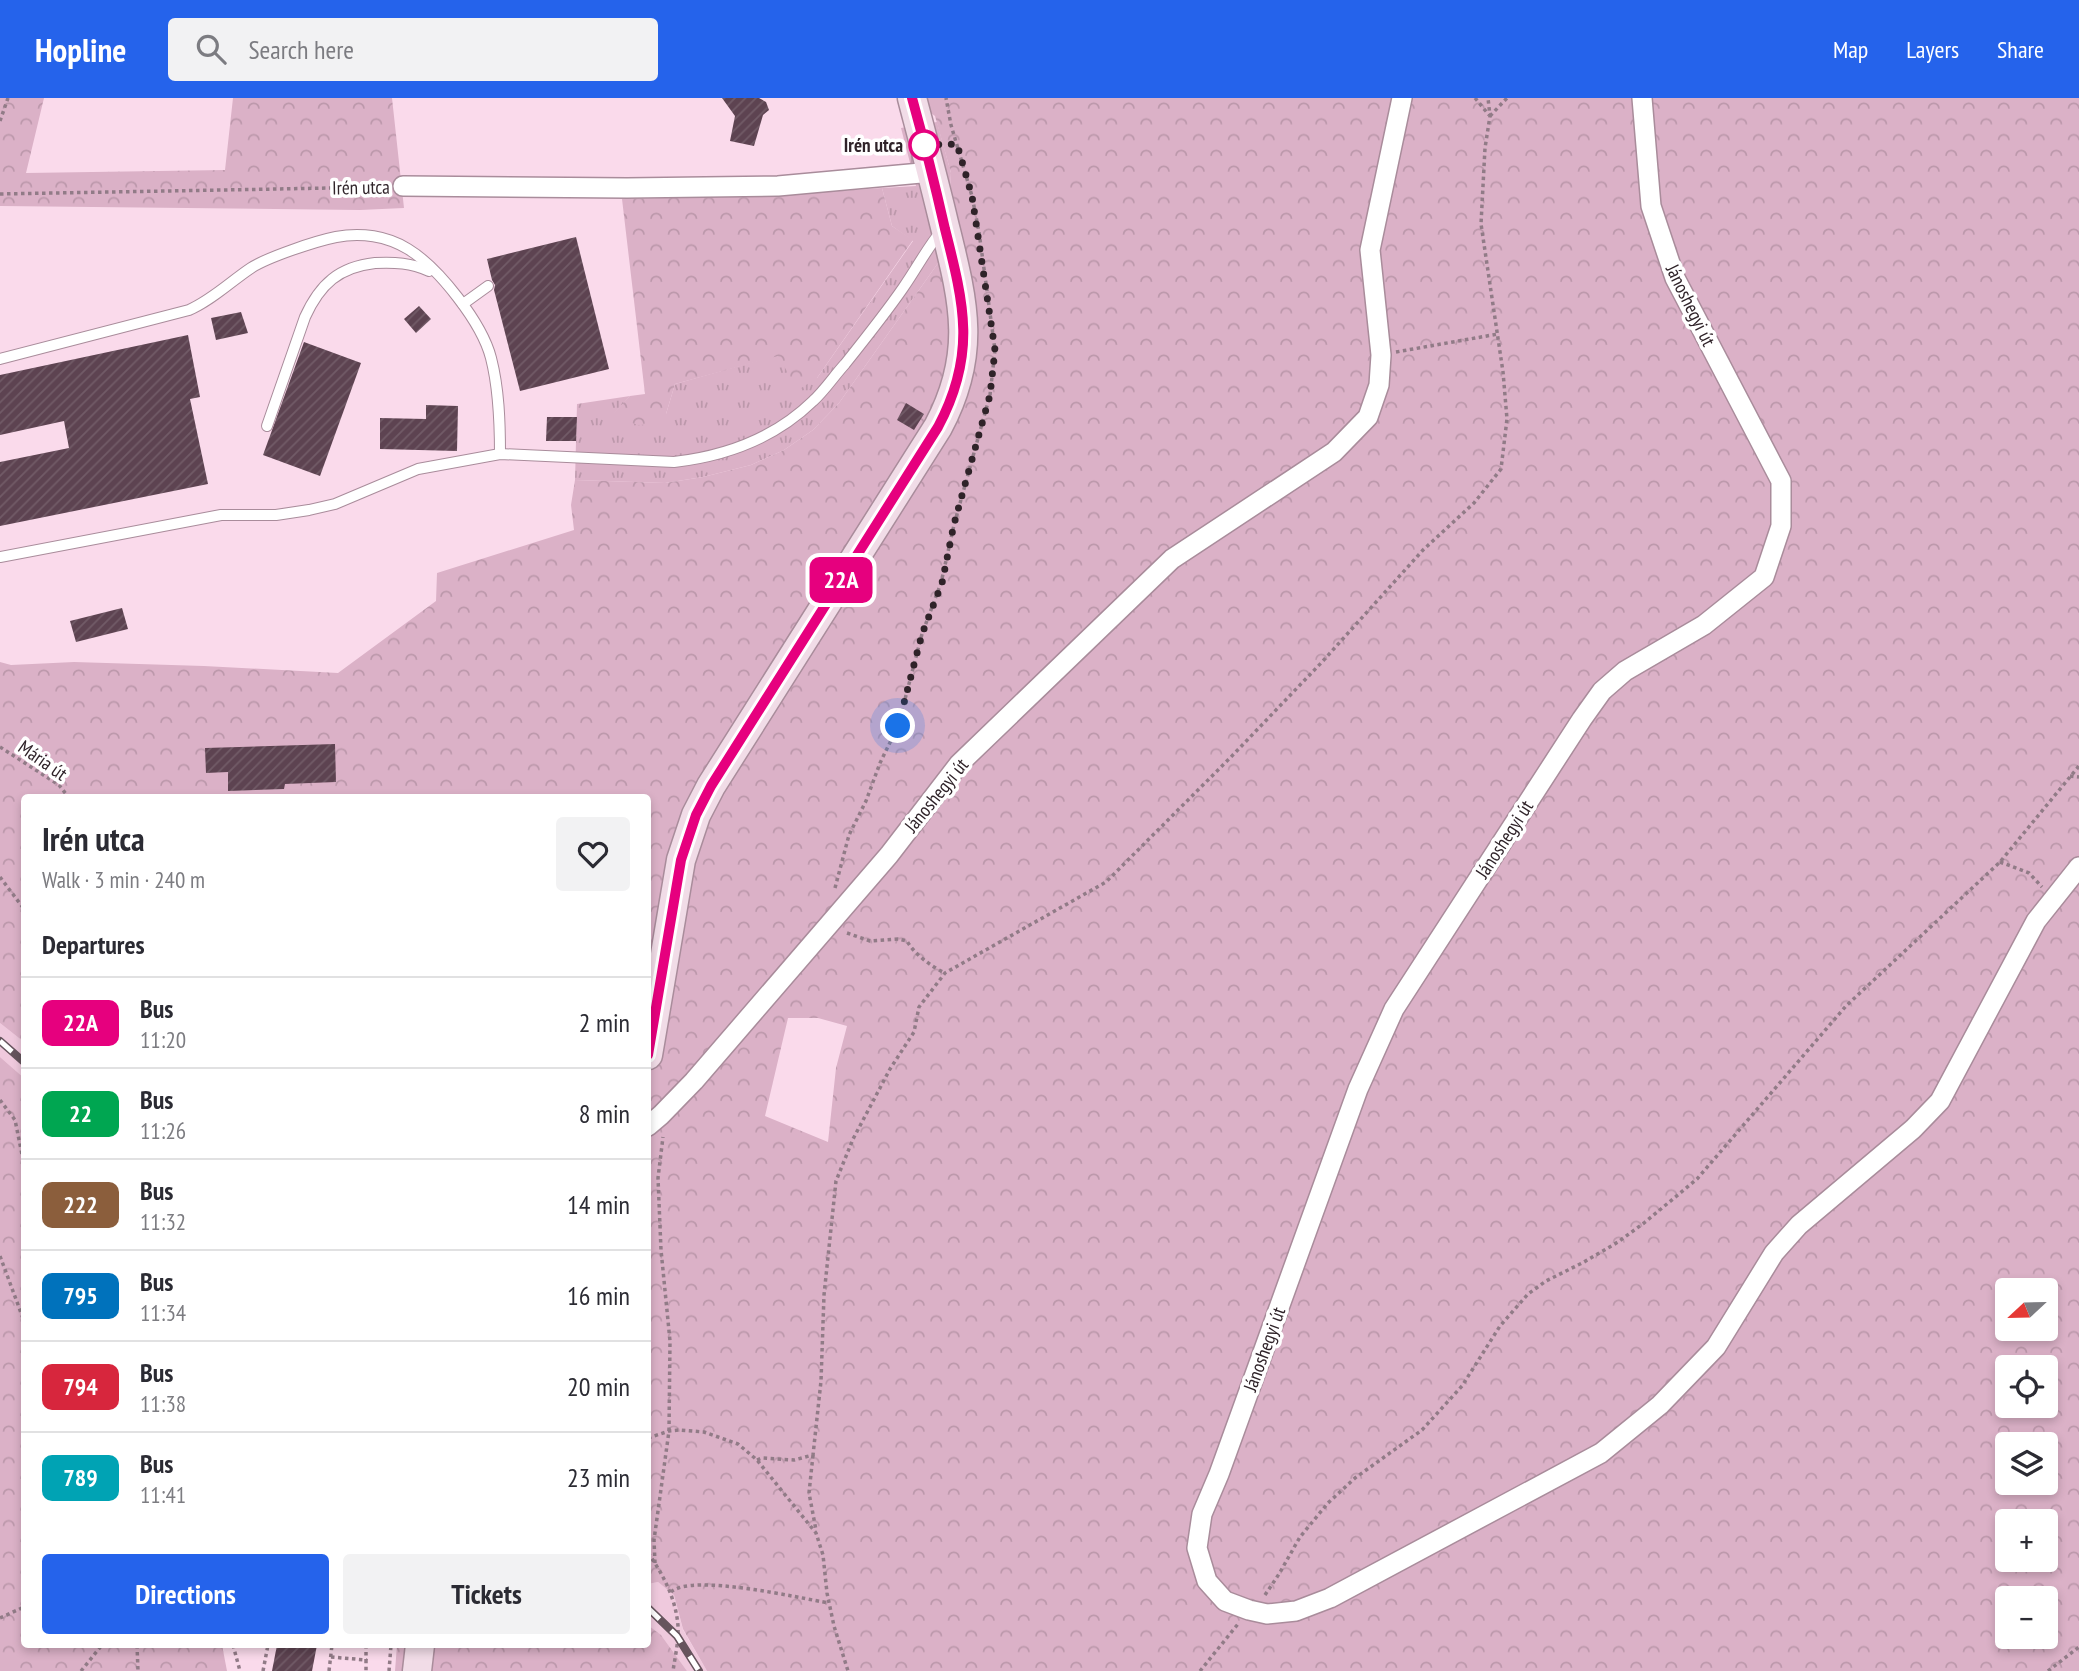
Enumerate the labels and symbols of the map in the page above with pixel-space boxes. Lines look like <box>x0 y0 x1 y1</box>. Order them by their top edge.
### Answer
marker: Irén utca <box>909 130 939 160</box>
place label: Irén utca <box>844 133 903 157</box>
street label: Irén utca <box>332 174 390 200</box>
street label: Jánoshegyi út <box>1660 259 1721 351</box>
line badge: 22A <box>801 557 881 603</box>
your location <box>880 708 915 743</box>
street label: Mária út <box>14 735 73 786</box>
street label: Jánoshegyi út <box>898 753 974 838</box>
street label: Jánoshegyi út <box>1469 795 1538 883</box>
north arrow <box>1995 1278 2058 1340</box>
street label: Jánoshegyi út <box>1237 1303 1291 1395</box>

